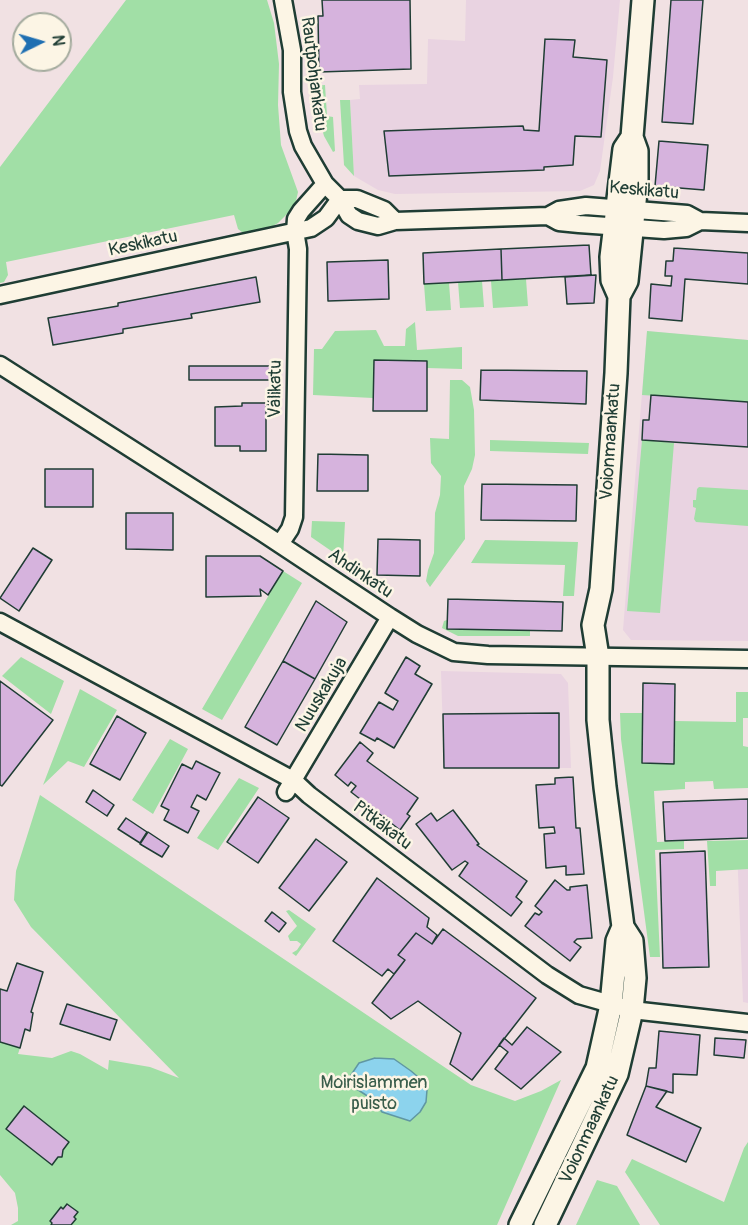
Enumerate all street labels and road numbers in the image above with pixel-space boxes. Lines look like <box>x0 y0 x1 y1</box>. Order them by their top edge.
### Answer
street label: Rautpohjankatu <box>295 16 331 132</box>
street label: Keskikatu <box>608 177 680 205</box>
street label: Keskikatu <box>106 226 180 262</box>
street label: Välikatu <box>265 360 287 418</box>
street label: Voionmaankatu <box>596 383 626 501</box>
street label: Ahdinkatu <box>323 544 397 604</box>
street label: Nuuskakuja <box>291 654 353 736</box>
street label: Pitkäkatu <box>348 797 416 855</box>
street label: Voionmaankatu <box>555 1072 625 1188</box>

